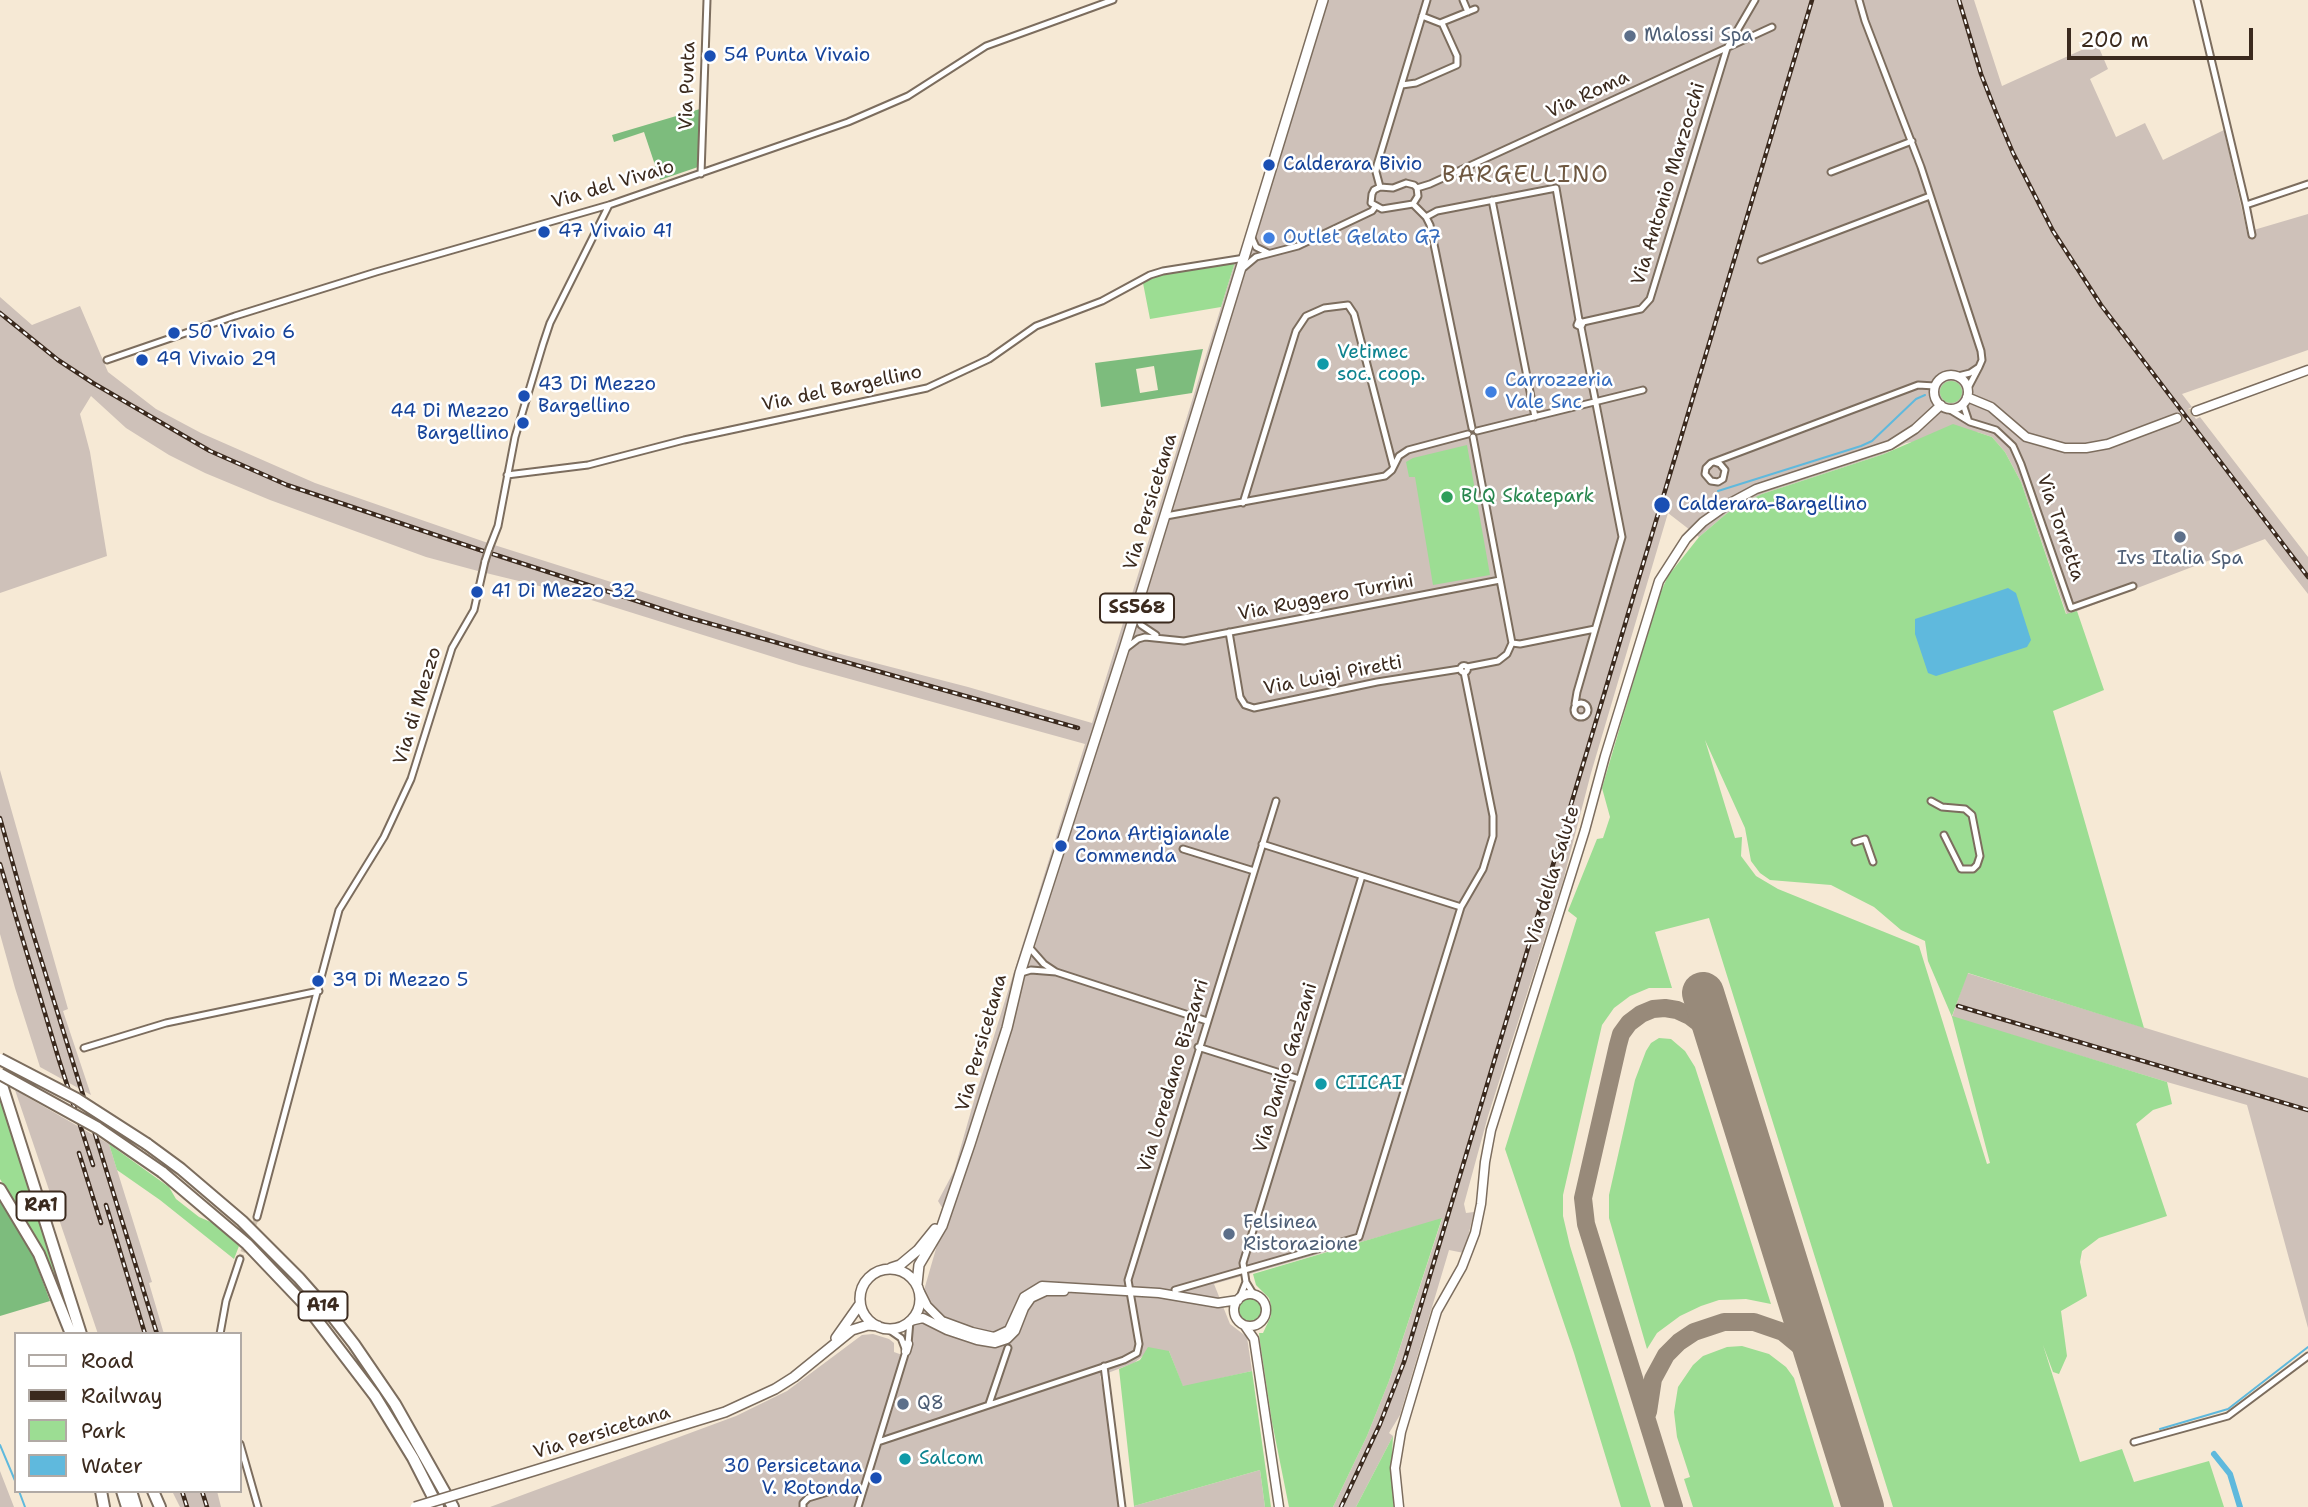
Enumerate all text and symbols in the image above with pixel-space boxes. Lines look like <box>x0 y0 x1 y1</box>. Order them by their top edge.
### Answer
scale bar <box>2070 14 2256 58</box>
place label: Malossi Spa <box>1644 25 1753 47</box>
text: 200 m <box>2080 26 2149 54</box>
marker: Malossi Spa <box>1622 28 1638 44</box>
street label: Via Punta <box>675 41 701 131</box>
place label: 54 Punta Vivaio <box>724 45 870 67</box>
marker: 54 Punta Vivaio <box>702 48 718 64</box>
street label: Via Roma <box>1543 66 1633 124</box>
street label: Via Antonio Marzocchi <box>1627 80 1711 288</box>
place label: Calderara Bivio <box>1283 154 1422 176</box>
street label: Via del Vivaio <box>549 156 677 214</box>
marker: Calderara Bivio <box>1261 157 1277 173</box>
district label: BARGELLINO <box>1443 162 1609 190</box>
place label: 47 Vivaio 41 <box>558 221 673 243</box>
marker: 47 Vivaio 41 <box>536 224 552 240</box>
place label: Outlet Gelato G7 <box>1283 227 1441 249</box>
marker: Outlet Gelato G7 <box>1261 230 1277 246</box>
place label: 50 Vivaio 6 <box>188 322 295 344</box>
marker: 50 Vivaio 6 <box>166 325 182 341</box>
place label: Vetimec soc. coop. <box>1337 342 1425 386</box>
place label: 49 Vivaio 29 <box>156 349 277 371</box>
marker: 49 Vivaio 29 <box>134 352 150 368</box>
marker: Vetimec soc. coop. <box>1315 356 1331 372</box>
street label: Via del Bargellino <box>760 361 924 417</box>
place label: Carrozzeria Vale Snc <box>1505 370 1613 414</box>
place label: 43 Di Mezzo Bargellino <box>538 374 656 418</box>
marker: Carrozzeria Vale Snc <box>1483 384 1499 400</box>
marker: 43 Di Mezzo Bargellino <box>516 388 532 404</box>
place label: 44 Di Mezzo Bargellino <box>390 401 509 445</box>
marker: 44 Di Mezzo Bargellino <box>515 415 531 431</box>
street label: Via Persicetana <box>1119 431 1183 573</box>
street label: Via Torretta <box>2031 472 2089 584</box>
place label: BLQ Skatepark <box>1461 486 1595 508</box>
marker: BLQ Skatepark <box>1439 489 1455 505</box>
place label: Calderara-Bargellino <box>1678 494 1867 516</box>
marker: Calderara-Bargellino <box>1652 495 1672 515</box>
marker: Ivs Italia Spa <box>2172 529 2188 545</box>
place label: Ivs Italia Spa <box>2117 548 2243 570</box>
street label: Via Ruggero Turrini <box>1236 570 1416 626</box>
place label: 41 Di Mezzo 32 <box>491 581 636 603</box>
marker: 41 Di Mezzo 32 <box>469 584 485 600</box>
road number: SS568 <box>1100 594 1174 622</box>
street label: Via di Mezzo <box>389 644 447 768</box>
street label: Via Luigi Piretti <box>1262 651 1404 701</box>
street label: Via della Salute <box>1521 803 1585 949</box>
place label: Zona Artigianale Commenda <box>1075 824 1230 868</box>
marker: Zona Artigianale Commenda <box>1053 838 1069 854</box>
place label: 39 Di Mezzo 5 <box>332 970 468 992</box>
street label: Via Persicetana <box>951 972 1013 1114</box>
marker: 39 Di Mezzo 5 <box>310 973 326 989</box>
street label: Via Loredano Bizzarri <box>1134 977 1214 1175</box>
street label: Via Danilo Gazzani <box>1249 980 1323 1156</box>
place label: CIICAI <box>1335 1073 1402 1095</box>
marker: CIICAI <box>1313 1076 1329 1092</box>
road number: RA1 <box>16 1191 66 1220</box>
place label: Felsinea Ristorazione <box>1243 1212 1358 1256</box>
marker: Felsinea Ristorazione <box>1221 1226 1237 1242</box>
road number: A14 <box>298 1292 348 1321</box>
legend <box>14 1332 242 1493</box>
text: Road <box>81 1347 134 1375</box>
text: Railway <box>81 1382 163 1410</box>
place label: Q8 <box>917 1393 944 1415</box>
marker: Q8 <box>895 1396 911 1412</box>
street label: Via Persicetana <box>531 1401 673 1465</box>
text: Park <box>81 1417 126 1445</box>
place label: Salcom <box>919 1448 984 1470</box>
marker: Salcom <box>897 1451 913 1467</box>
text: Water <box>81 1452 143 1480</box>
place label: 30 Persicetana V. Rotonda <box>724 1456 862 1500</box>
marker: 30 Persicetana V. Rotonda <box>868 1470 884 1486</box>

